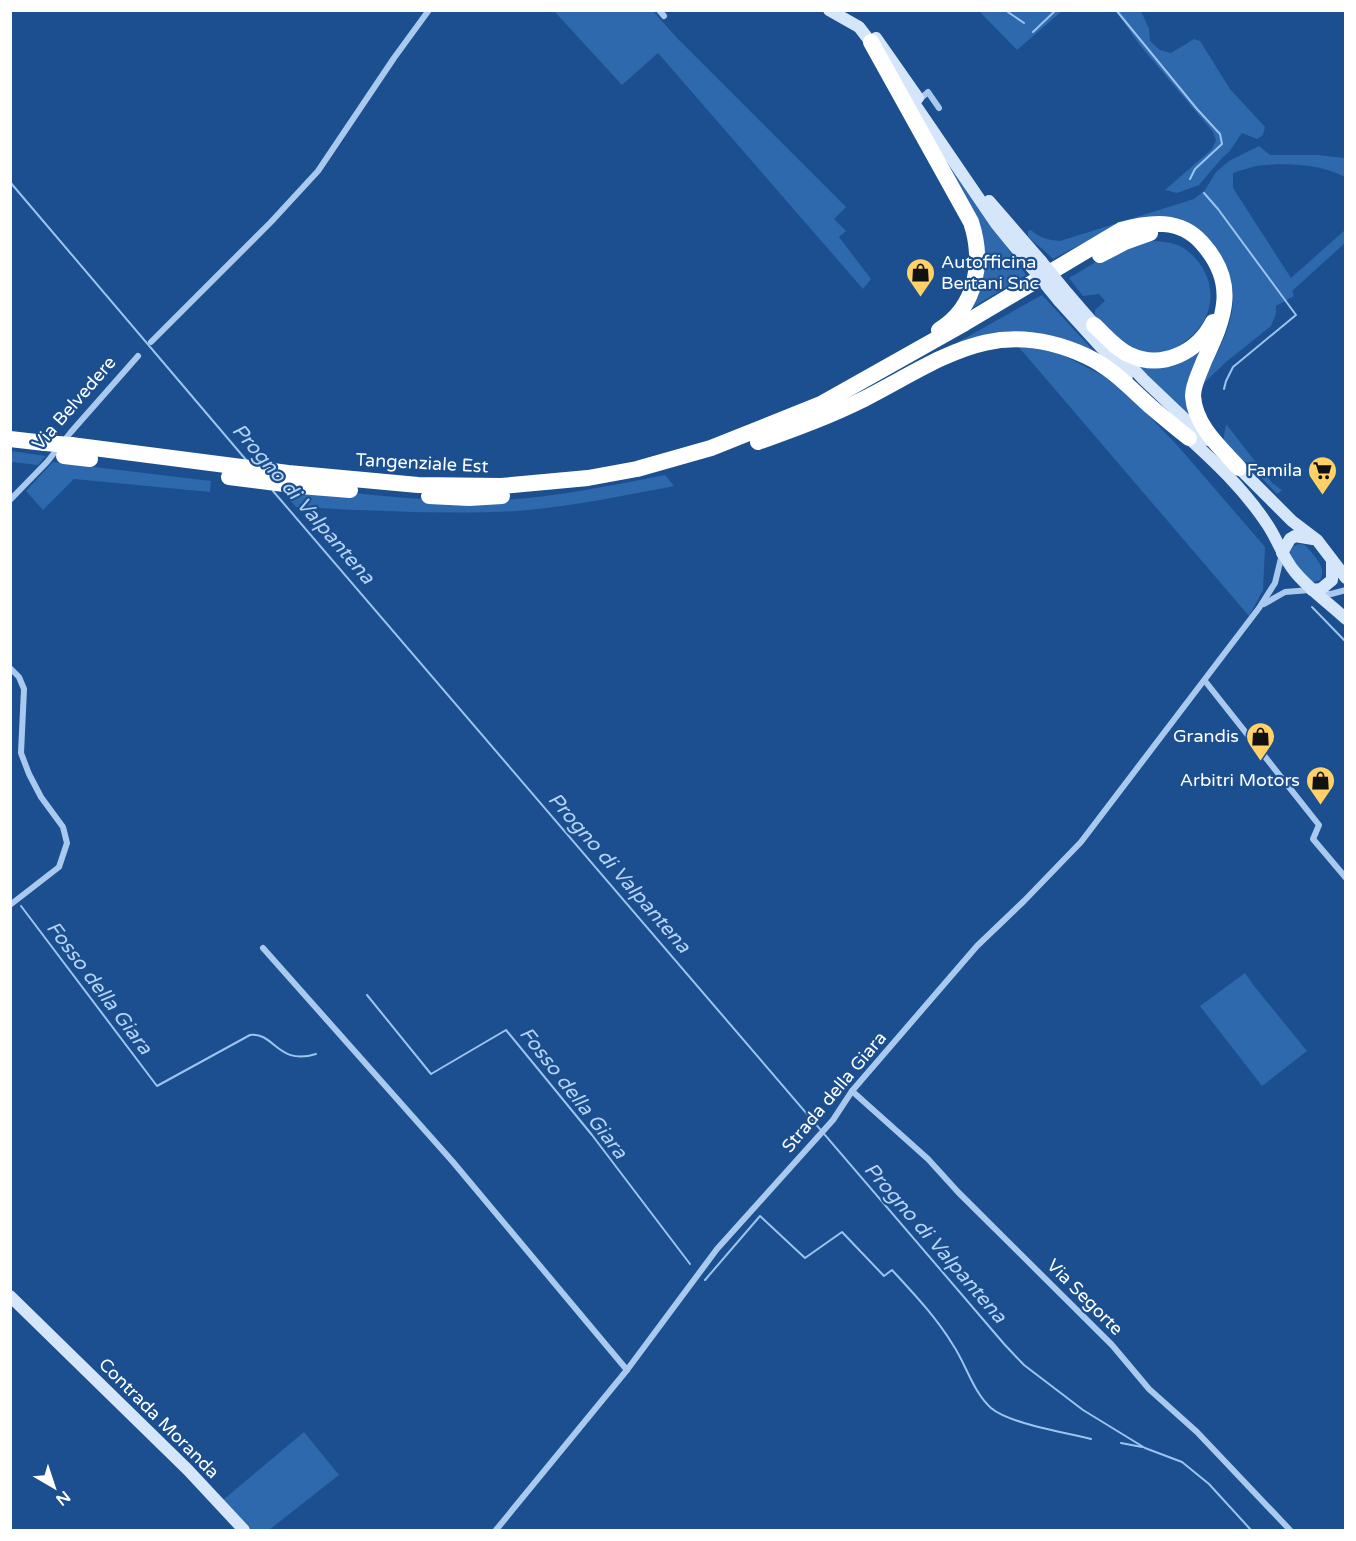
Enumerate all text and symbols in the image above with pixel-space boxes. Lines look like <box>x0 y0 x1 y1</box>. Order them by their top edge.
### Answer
place label: Autofficina Bertani Snc <box>941 251 1039 294</box>
shop icon: Autofficina Bertani Snc <box>904 256 936 298</box>
street label: Via Belvedere <box>27 352 121 454</box>
water label: Progno di Valpantena <box>227 419 380 590</box>
street label: Tangenziale Est <box>355 449 489 477</box>
supermarket icon: Famila <box>1307 454 1339 496</box>
place label: Famila <box>1247 459 1302 481</box>
shop icon: Grandis <box>1244 720 1276 762</box>
place label: Grandis <box>1173 725 1239 747</box>
shop icon: Arbitri Motors <box>1305 764 1337 806</box>
place label: Arbitri Motors <box>1180 769 1300 791</box>
water label: Progno di Valpantena <box>543 788 696 959</box>
water label: Fosso della Giara <box>41 917 157 1060</box>
water label: Fosso della Giara <box>514 1022 632 1164</box>
street label: Strada della Giara <box>777 1027 891 1157</box>
water label: Progno di Valpantena <box>859 1158 1012 1329</box>
street label: Via Segorte <box>1042 1254 1128 1340</box>
street label: Contrada Moranda <box>94 1353 224 1483</box>
north arrow <box>24 1457 84 1517</box>
text: N <box>52 1486 74 1510</box>

